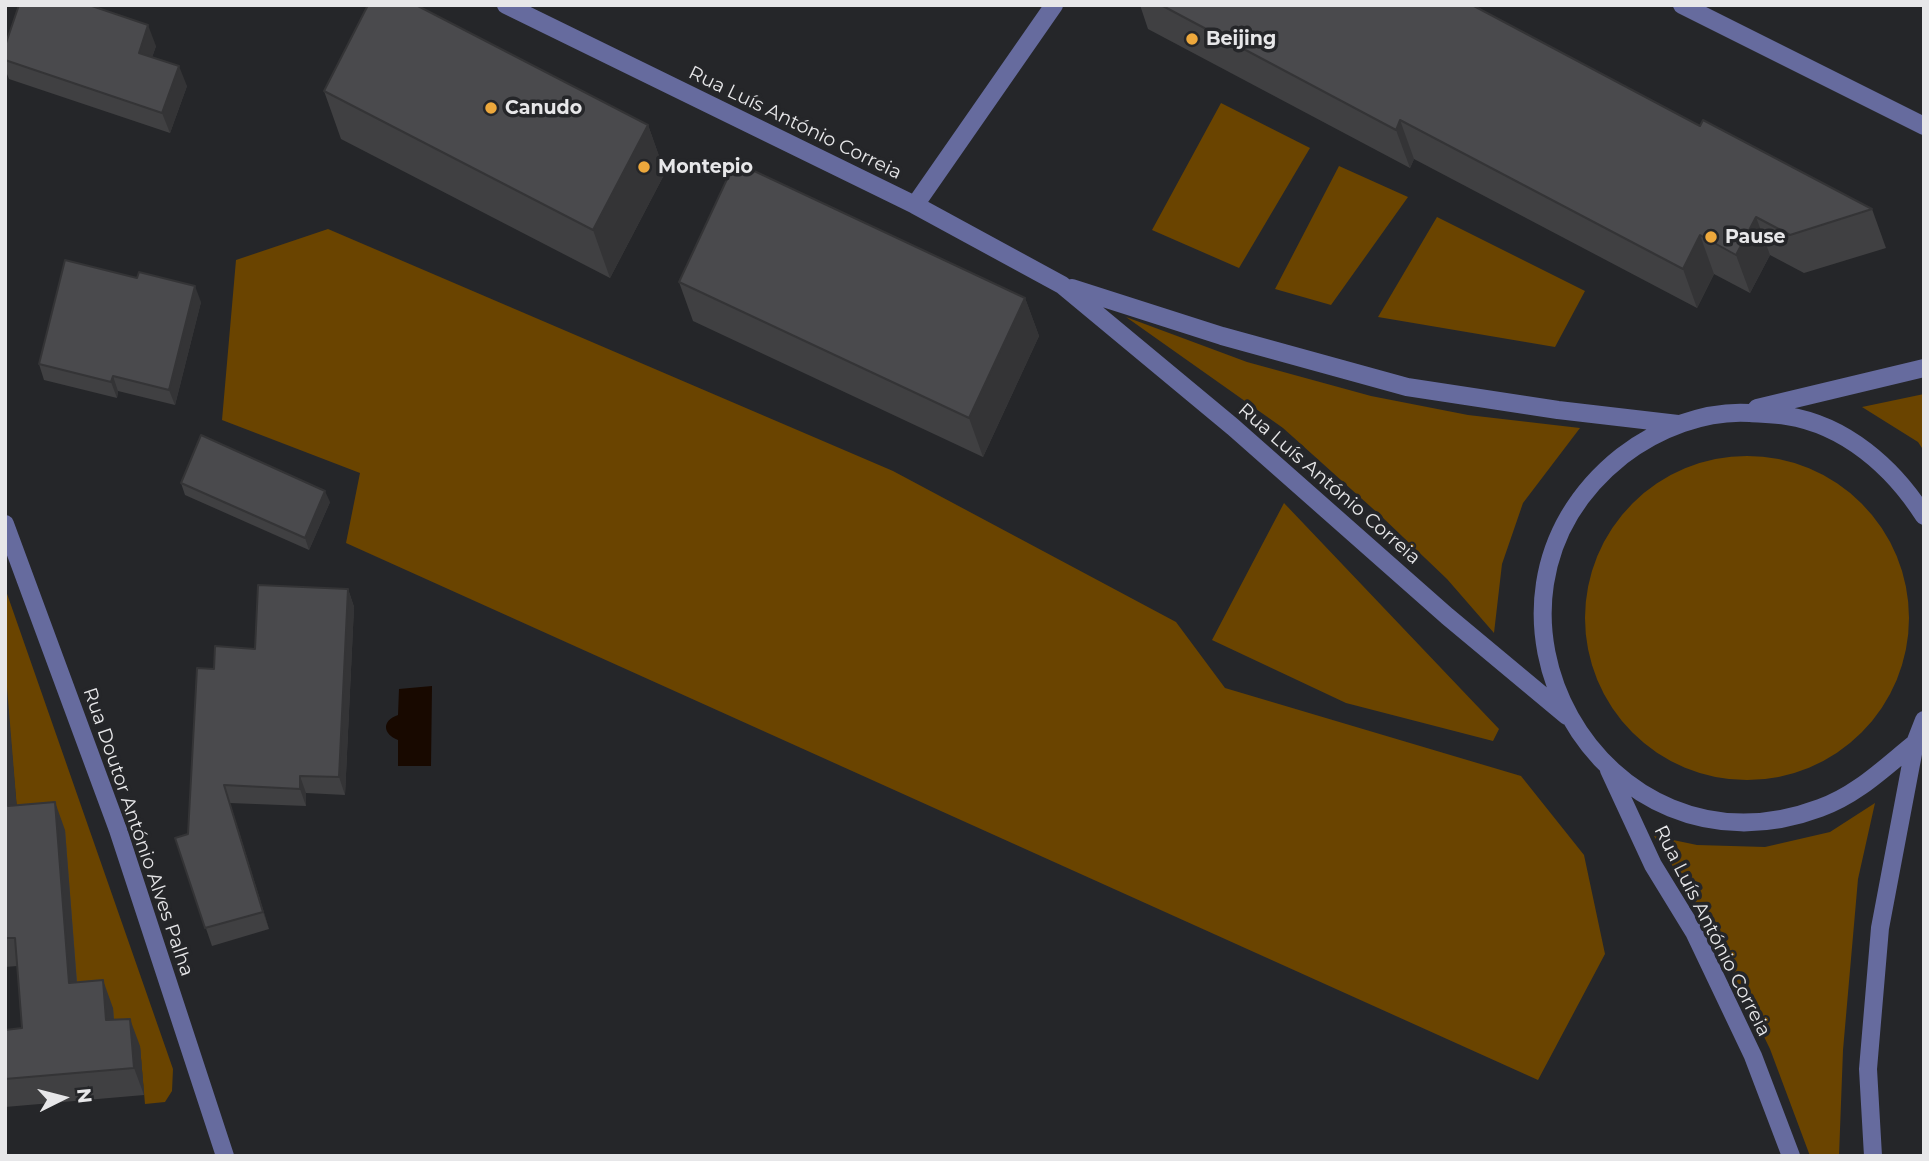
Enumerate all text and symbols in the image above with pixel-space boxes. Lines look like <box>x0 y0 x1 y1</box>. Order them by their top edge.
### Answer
place label: Beijing <box>1206 28 1276 50</box>
marker: Beijing <box>1184 31 1200 47</box>
street label: Rua Luís António Correia <box>685 61 905 185</box>
place label: Canudo <box>505 97 582 119</box>
marker: Canudo <box>483 100 499 116</box>
place label: Montepio <box>658 156 753 178</box>
marker: Montepio <box>636 159 652 175</box>
place label: Pause <box>1725 226 1785 248</box>
marker: Pause <box>1703 229 1719 245</box>
street label: Rua Luís António Correia <box>1233 399 1425 569</box>
street label: Rua Doutor António Alves Palha <box>78 685 198 979</box>
street label: Rua Luís António Correia <box>1649 822 1775 1040</box>
north arrow <box>28 1063 98 1133</box>
text: N <box>72 1087 97 1105</box>

